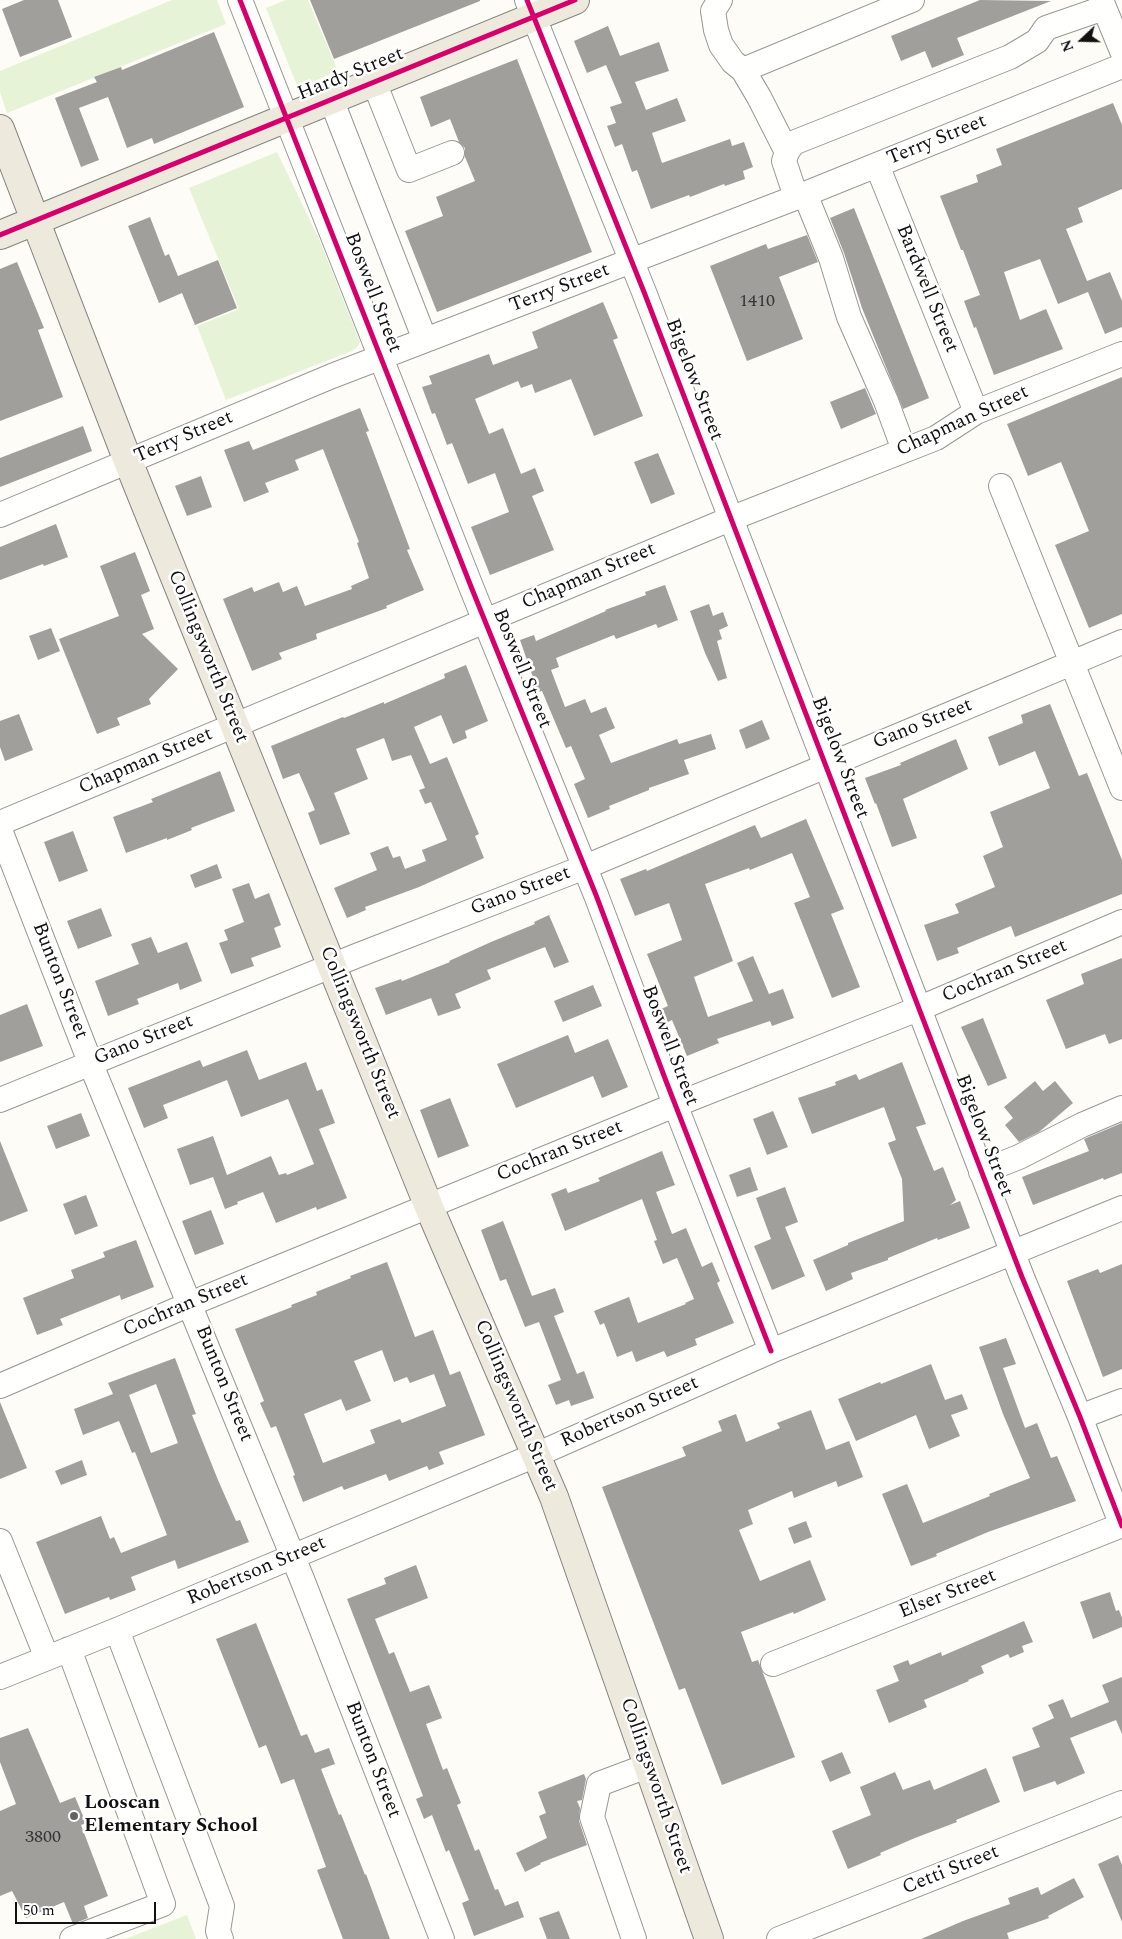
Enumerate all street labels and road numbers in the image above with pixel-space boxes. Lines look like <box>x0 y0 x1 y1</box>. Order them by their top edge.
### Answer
street label: Hardy Street <box>294 43 408 107</box>
street label: Terry Street <box>884 110 990 172</box>
street label: Bardwell Street <box>889 221 963 357</box>
street label: Boswell Street <box>338 230 406 356</box>
street label: Terry Street <box>507 259 613 319</box>
street label: Bigelow Street <box>659 315 727 445</box>
street label: Chapman Street <box>893 381 1033 463</box>
street label: Terry Street <box>131 406 237 470</box>
street label: Chapman Street <box>518 538 660 616</box>
street label: Collingsworth Street <box>161 567 253 747</box>
street label: Boswell Street <box>486 606 556 732</box>
street label: Bigelow Street <box>805 693 873 823</box>
street label: Gano Street <box>870 694 976 756</box>
street label: Chapman Street <box>75 723 217 801</box>
street label: Gano Street <box>468 862 574 922</box>
street label: Bunton Street <box>26 919 92 1043</box>
street label: Cochran Street <box>939 935 1071 1009</box>
street label: Collingsworth Street <box>313 943 405 1123</box>
street label: Boswell Street <box>635 983 703 1109</box>
street label: Gano Street <box>91 1010 197 1072</box>
street label: Bigelow Street <box>949 1071 1017 1201</box>
street label: Cochran Street <box>494 1116 626 1188</box>
street label: Cochran Street <box>120 1269 252 1343</box>
street label: Collingsworth Street <box>468 1317 562 1495</box>
street label: Bunton Street <box>189 1322 257 1446</box>
street label: Robertson Street <box>557 1372 703 1454</box>
street label: Robertson Street <box>184 1532 330 1612</box>
street label: Elser Street <box>896 1565 1000 1625</box>
street label: Collingsworth Street <box>614 1695 696 1877</box>
street label: Bunton Street <box>339 1698 405 1822</box>
street label: Cetti Street <box>899 1841 1003 1901</box>

